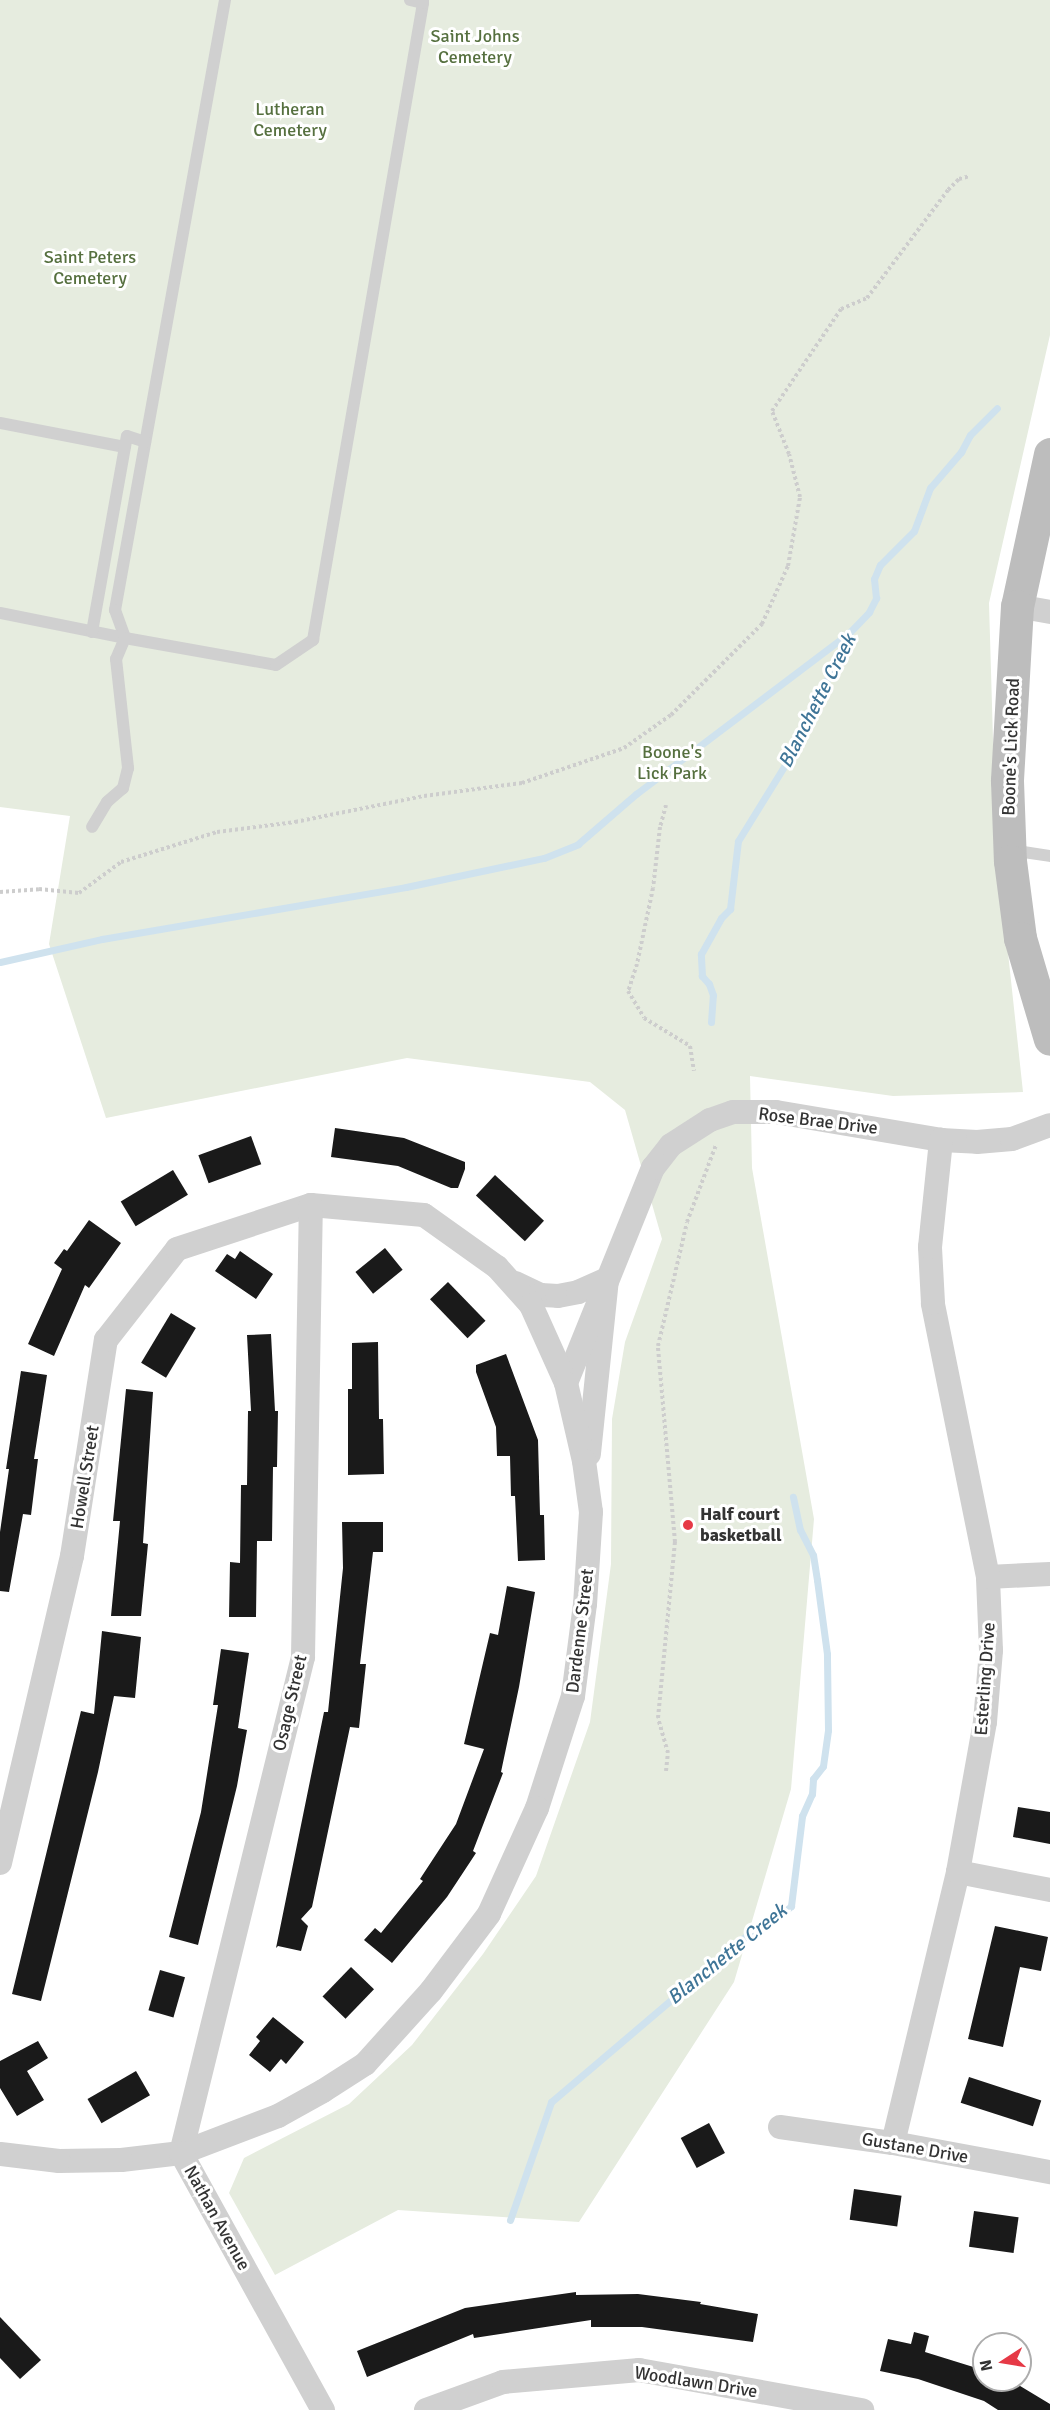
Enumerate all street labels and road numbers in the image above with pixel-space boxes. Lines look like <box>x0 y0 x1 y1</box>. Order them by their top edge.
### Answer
street label: Boone's Lick Road <box>998 678 1024 816</box>
street label: Rose Brae Drive <box>757 1103 879 1139</box>
street label: Howell Street <box>66 1424 104 1530</box>
street label: Dardenne Street <box>562 1568 598 1694</box>
street label: Esterling Drive <box>970 1622 1000 1736</box>
street label: Osage Street <box>268 1653 312 1753</box>
street label: Gustane Drive <box>860 2128 970 2168</box>
street label: Nathan Avenue <box>179 2162 255 2274</box>
street label: Woodlawn Drive <box>633 2362 759 2402</box>

